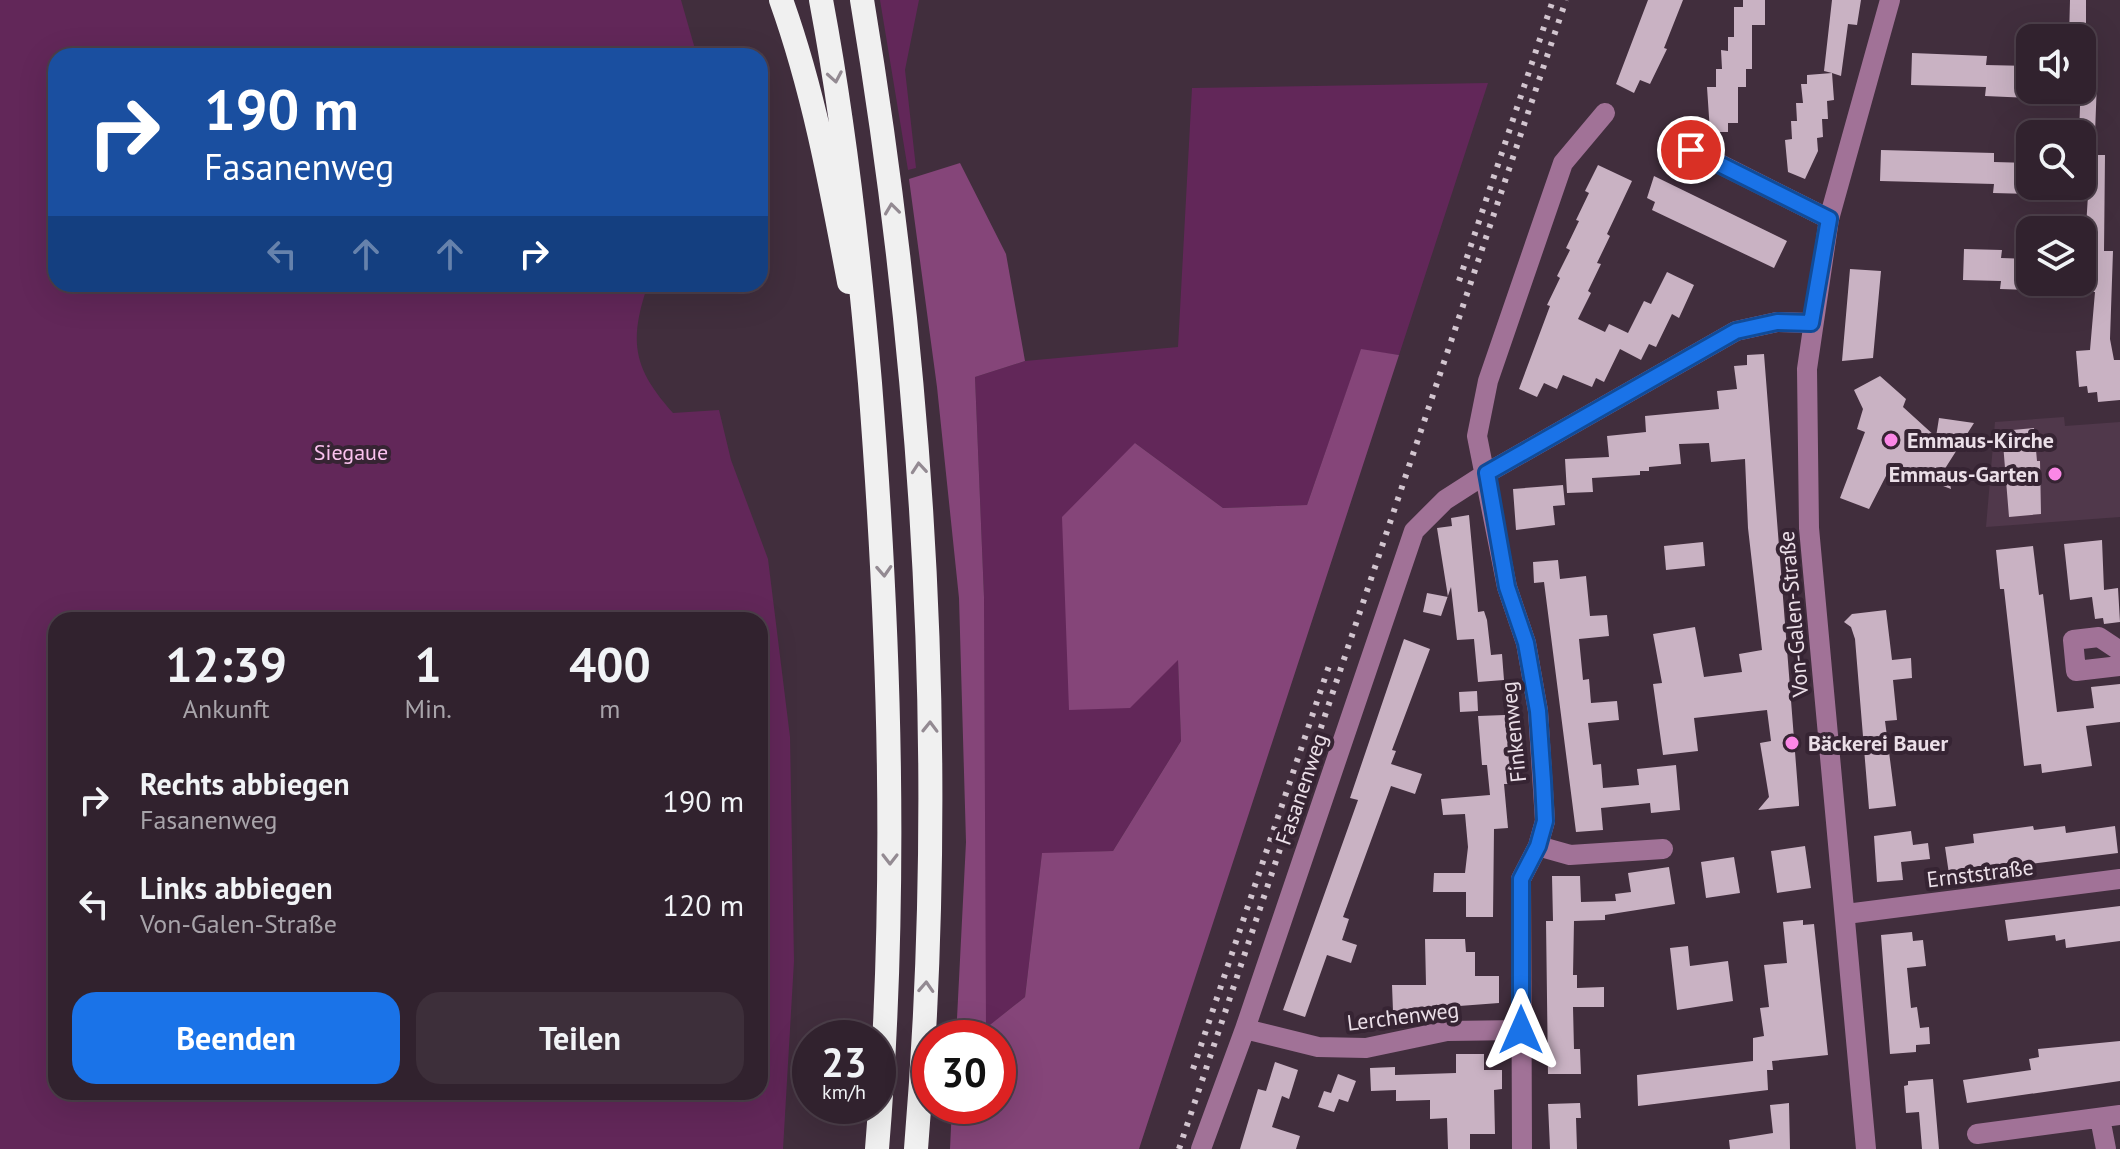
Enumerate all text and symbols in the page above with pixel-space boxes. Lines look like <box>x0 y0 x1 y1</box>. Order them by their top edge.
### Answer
map controls <box>2016 24 2096 296</box>
button: sound <box>2016 24 2096 104</box>
one-way arrow <box>826 70 843 83</box>
text: 190 m <box>204 73 359 145</box>
icon: right <box>72 80 176 184</box>
pin <box>1657 116 1725 184</box>
button: search <box>2016 120 2096 200</box>
icon: arrive <box>1669 128 1713 172</box>
text: Fasanenweg <box>204 143 394 190</box>
one-way arrow <box>883 202 900 215</box>
button: layers <box>2016 216 2096 296</box>
icon: left <box>260 232 304 276</box>
icon: ahead <box>344 232 388 276</box>
icon: ahead <box>428 232 472 276</box>
icon: right <box>512 232 556 276</box>
place label: Emmaus-Kirche <box>1907 426 2054 454</box>
marker: Emmaus-Kirche <box>1882 431 1900 449</box>
park label: Siegaue <box>314 438 388 466</box>
place label: Emmaus-Garten <box>1889 460 2039 488</box>
one-way arrow <box>911 461 928 474</box>
marker: Emmaus-Garten <box>2046 465 2064 483</box>
street label: Von-Galen-Straße <box>1772 530 1814 699</box>
one-way arrow <box>876 565 893 578</box>
text: 12:39 <box>165 633 287 695</box>
text: 1 <box>414 633 442 695</box>
text: 400 <box>569 633 651 695</box>
street label: Finkenweg <box>1494 680 1532 784</box>
text: Ankunft <box>183 692 270 725</box>
text: Min. <box>404 692 452 725</box>
text: m <box>599 692 620 725</box>
one-way arrow <box>921 720 939 733</box>
street label: Fasanenweg <box>1269 729 1333 849</box>
place label: Bäckerei Bauer <box>1808 729 1948 757</box>
marker: Bäckerei Bauer <box>1783 734 1801 752</box>
text: Rechts abbiegen <box>140 764 350 803</box>
icon: right <box>72 778 116 822</box>
text: 190 m <box>663 781 744 820</box>
text: Fasanenweg <box>140 803 278 836</box>
one-way arrow <box>881 853 899 866</box>
street label: Ernststraße <box>1925 853 2035 893</box>
text: Links abbiegen <box>140 868 333 907</box>
icon: left <box>72 882 116 926</box>
text: 120 m <box>663 885 744 924</box>
text: Von-Galen-Straße <box>140 907 337 940</box>
one-way arrow <box>917 980 934 993</box>
position arrow <box>1479 988 1563 1072</box>
button: Beenden <box>72 992 400 1084</box>
button: Teilen <box>416 992 744 1084</box>
street label: Lerchenweg <box>1345 995 1461 1037</box>
speed limit sign: 30 <box>912 1020 1016 1124</box>
text: 23 <box>821 1036 867 1088</box>
text: km/h <box>822 1079 866 1105</box>

